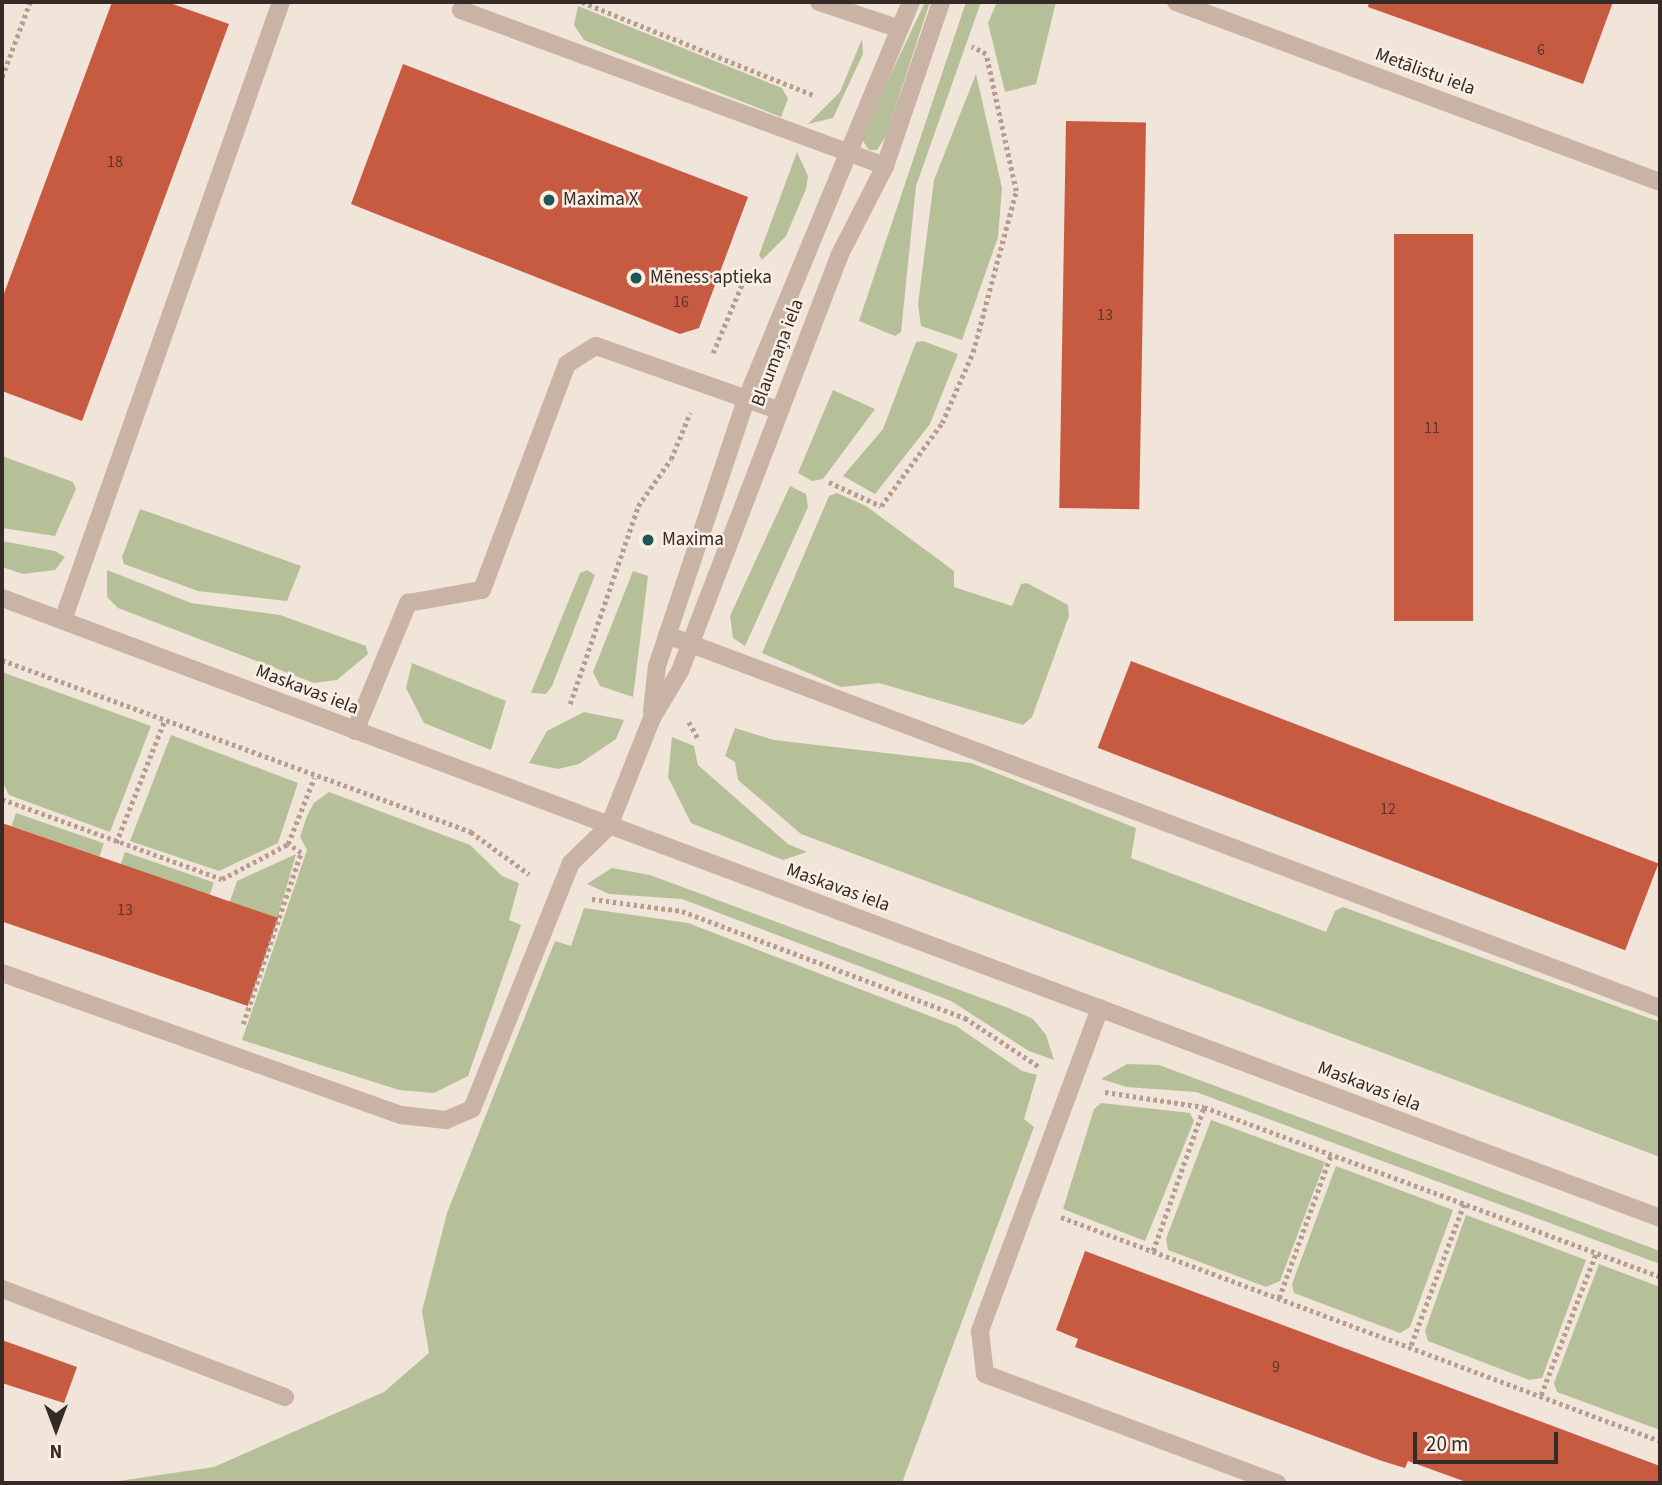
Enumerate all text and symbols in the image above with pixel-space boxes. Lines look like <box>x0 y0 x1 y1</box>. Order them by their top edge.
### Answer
house number: 6 <box>1537 40 1545 60</box>
street label: Metālistu iela <box>1372 43 1478 101</box>
house number: 18 <box>107 152 123 172</box>
place label: Maxima X <box>563 189 638 211</box>
marker: Maxima X <box>541 192 557 208</box>
place label: Mēness aptieka <box>650 267 772 289</box>
marker: Mēness aptieka <box>628 270 644 286</box>
house number: 16 <box>673 292 689 312</box>
street label: Blaumaņa iela <box>747 296 809 410</box>
house number: 13 <box>1097 305 1113 325</box>
house number: 11 <box>1424 418 1440 438</box>
place label: Maxima <box>662 529 724 551</box>
marker: Maxima <box>640 532 656 548</box>
street label: Maskavas iela <box>252 660 362 720</box>
house number: 12 <box>1380 799 1396 819</box>
street label: Maskavas iela <box>783 859 893 917</box>
house number: 13 <box>117 900 133 920</box>
street label: Maskavas iela <box>1314 1057 1424 1117</box>
house number: 9 <box>1272 1357 1280 1377</box>
north arrow <box>21 1394 91 1464</box>
scale bar <box>1417 1418 1562 1462</box>
text: 20 m <box>1426 1429 1468 1459</box>
text: N <box>50 1437 62 1464</box>

